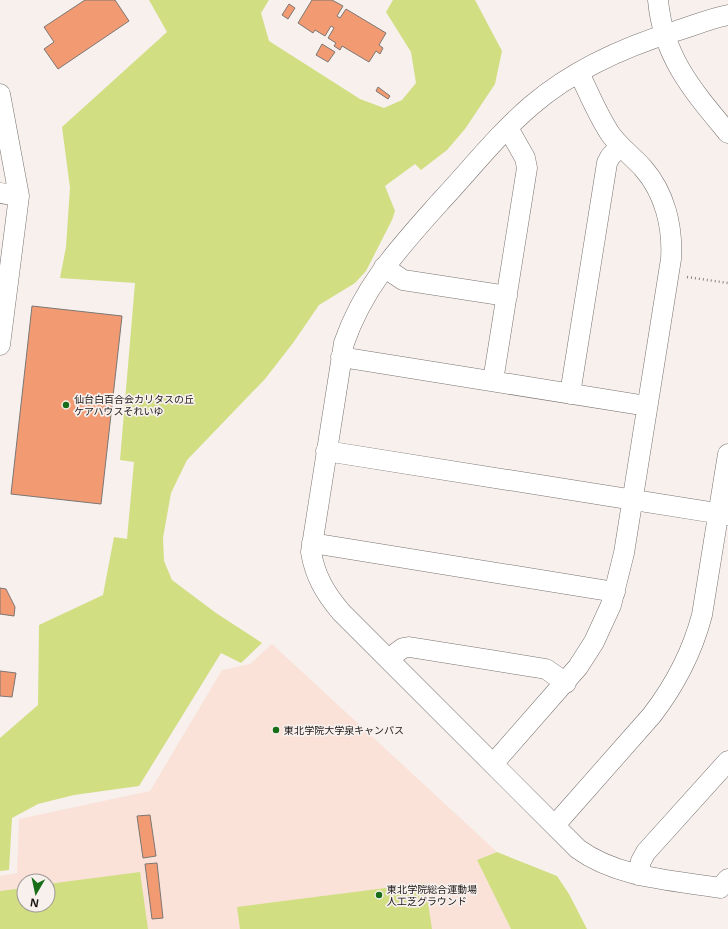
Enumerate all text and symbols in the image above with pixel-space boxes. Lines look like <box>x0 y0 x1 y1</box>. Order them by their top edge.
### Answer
place label: 仙台白百合会カリタスの丘 ケアハウスそれいゆ <box>74 392 194 418</box>
marker: 仙台白百合会カリタスの丘 ケアハウスそれいゆ <box>61 400 71 410</box>
place label: 東北学院大学泉キャンパス <box>284 723 404 737</box>
marker: 東北学院大学泉キャンパス <box>271 725 281 735</box>
north arrow <box>16 873 56 913</box>
place label: 東北学院総合運動場 人工芝グラウンド <box>387 882 477 908</box>
marker: 東北学院総合運動場 人工芝グラウンド <box>374 890 384 900</box>
text: N <box>29 895 40 911</box>

